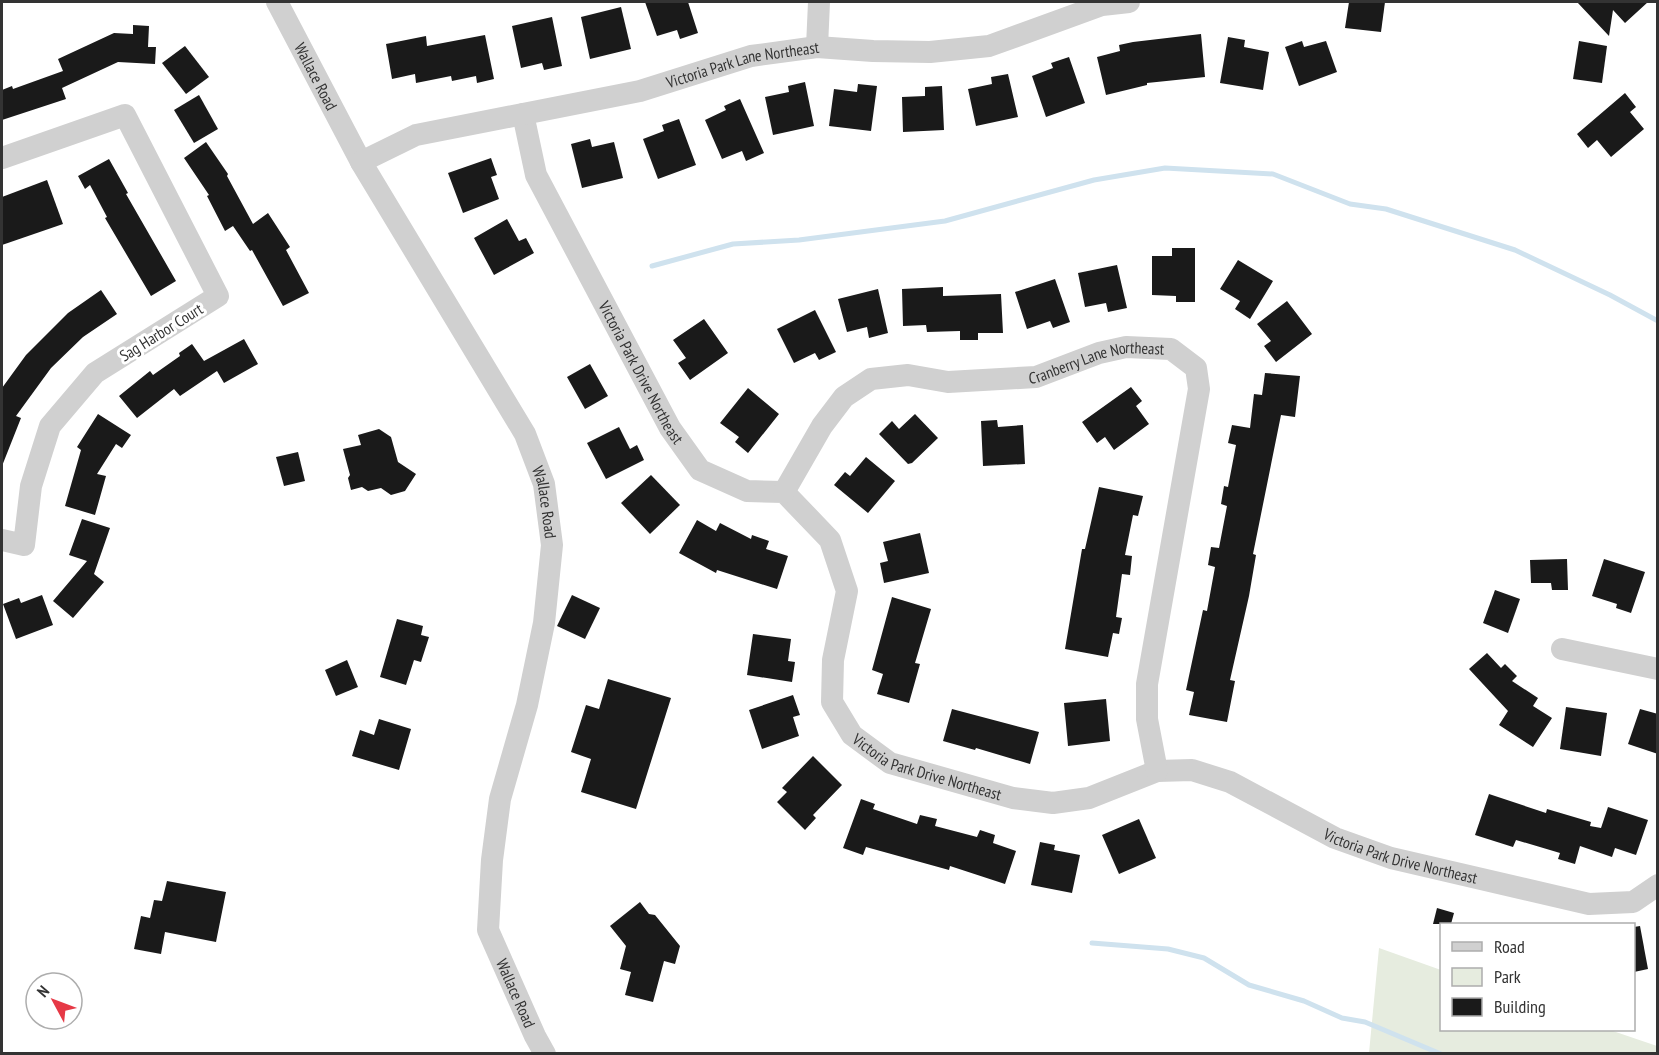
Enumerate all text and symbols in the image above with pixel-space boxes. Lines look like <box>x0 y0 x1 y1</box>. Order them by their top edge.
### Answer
street label: Victoria Park Lane Northeast <box>663 37 821 92</box>
street label: Wallace Road <box>290 39 342 114</box>
street label: Victoria Park Drive Northeast <box>594 297 688 448</box>
street label: Sag Harbor Court <box>116 298 207 366</box>
street label: Cranberry Lane Northeast <box>1028 337 1165 387</box>
street label: Wallace Road <box>528 463 561 540</box>
street label: Victoria Park Drive Northeast <box>848 728 1004 804</box>
street label: Victoria Park Drive Northeast <box>1319 823 1480 888</box>
legend <box>1440 923 1635 1031</box>
text: Road <box>1494 935 1525 958</box>
street label: Wallace Road <box>492 956 540 1031</box>
text: Park <box>1494 965 1521 988</box>
north arrow <box>24 971 84 1031</box>
text: N <box>32 981 53 1001</box>
text: Building <box>1494 995 1546 1018</box>

